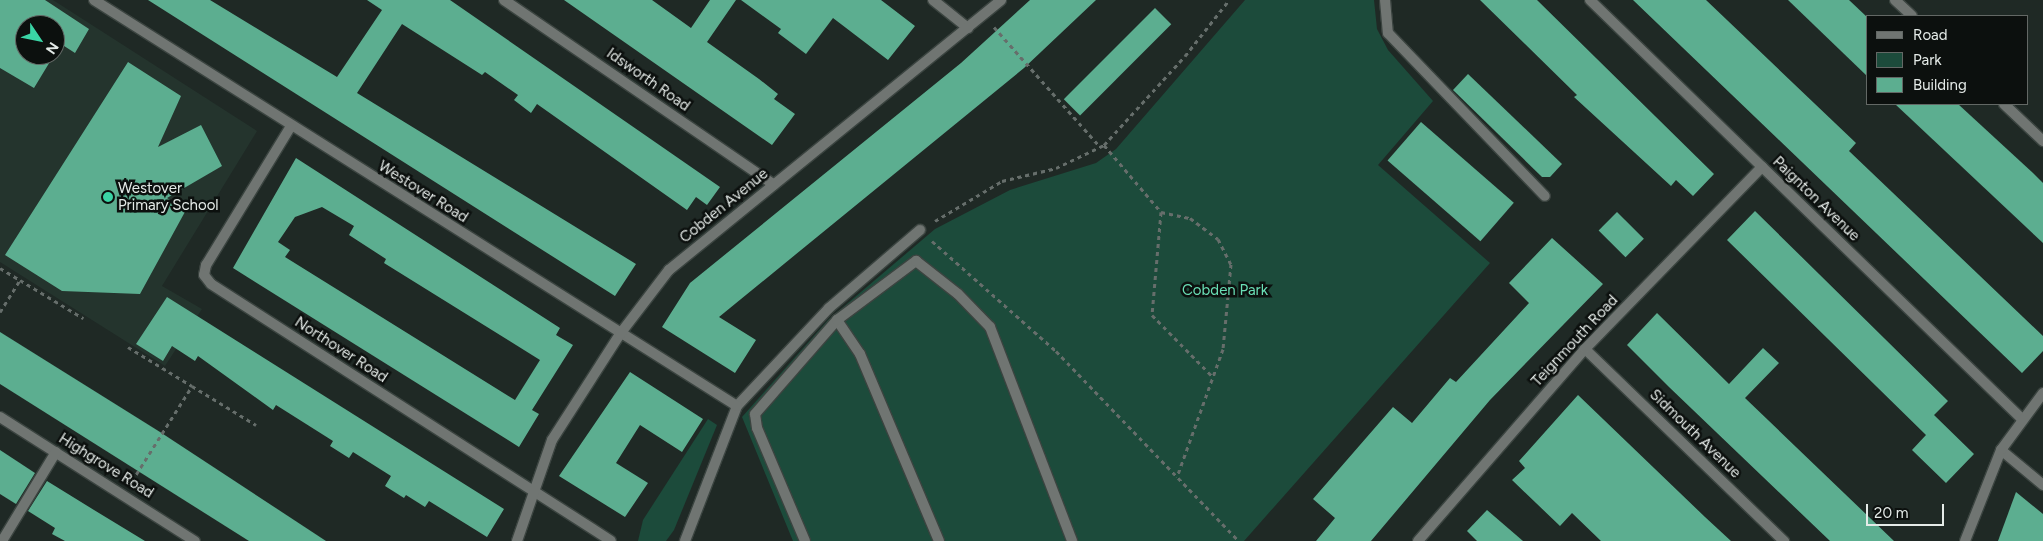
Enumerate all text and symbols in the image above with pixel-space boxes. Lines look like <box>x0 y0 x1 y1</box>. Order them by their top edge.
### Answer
north arrow <box>15 15 65 65</box>
legend <box>1866 15 2028 105</box>
text: Road <box>1913 26 1948 44</box>
text: N <box>42 39 62 57</box>
street label: Idsworth Road <box>603 45 693 115</box>
text: Park <box>1913 51 1942 69</box>
text: Building <box>1913 76 1967 94</box>
street label: Paignton Avenue <box>1769 153 1863 245</box>
street label: Westover Road <box>375 157 471 227</box>
street label: Cobden Avenue <box>676 165 772 247</box>
place label: Westover Primary School <box>118 179 219 214</box>
marker: Westover Primary School <box>102 191 114 203</box>
park label: Cobden Park <box>1182 282 1268 300</box>
street label: Teignmouth Road <box>1528 292 1622 390</box>
street label: Northover Road <box>291 313 391 387</box>
street label: Sidmouth Avenue <box>1646 386 1744 482</box>
street label: Highgrove Road <box>55 430 157 502</box>
scale bar <box>1868 494 1946 526</box>
text: 20 m <box>1874 504 1908 522</box>

